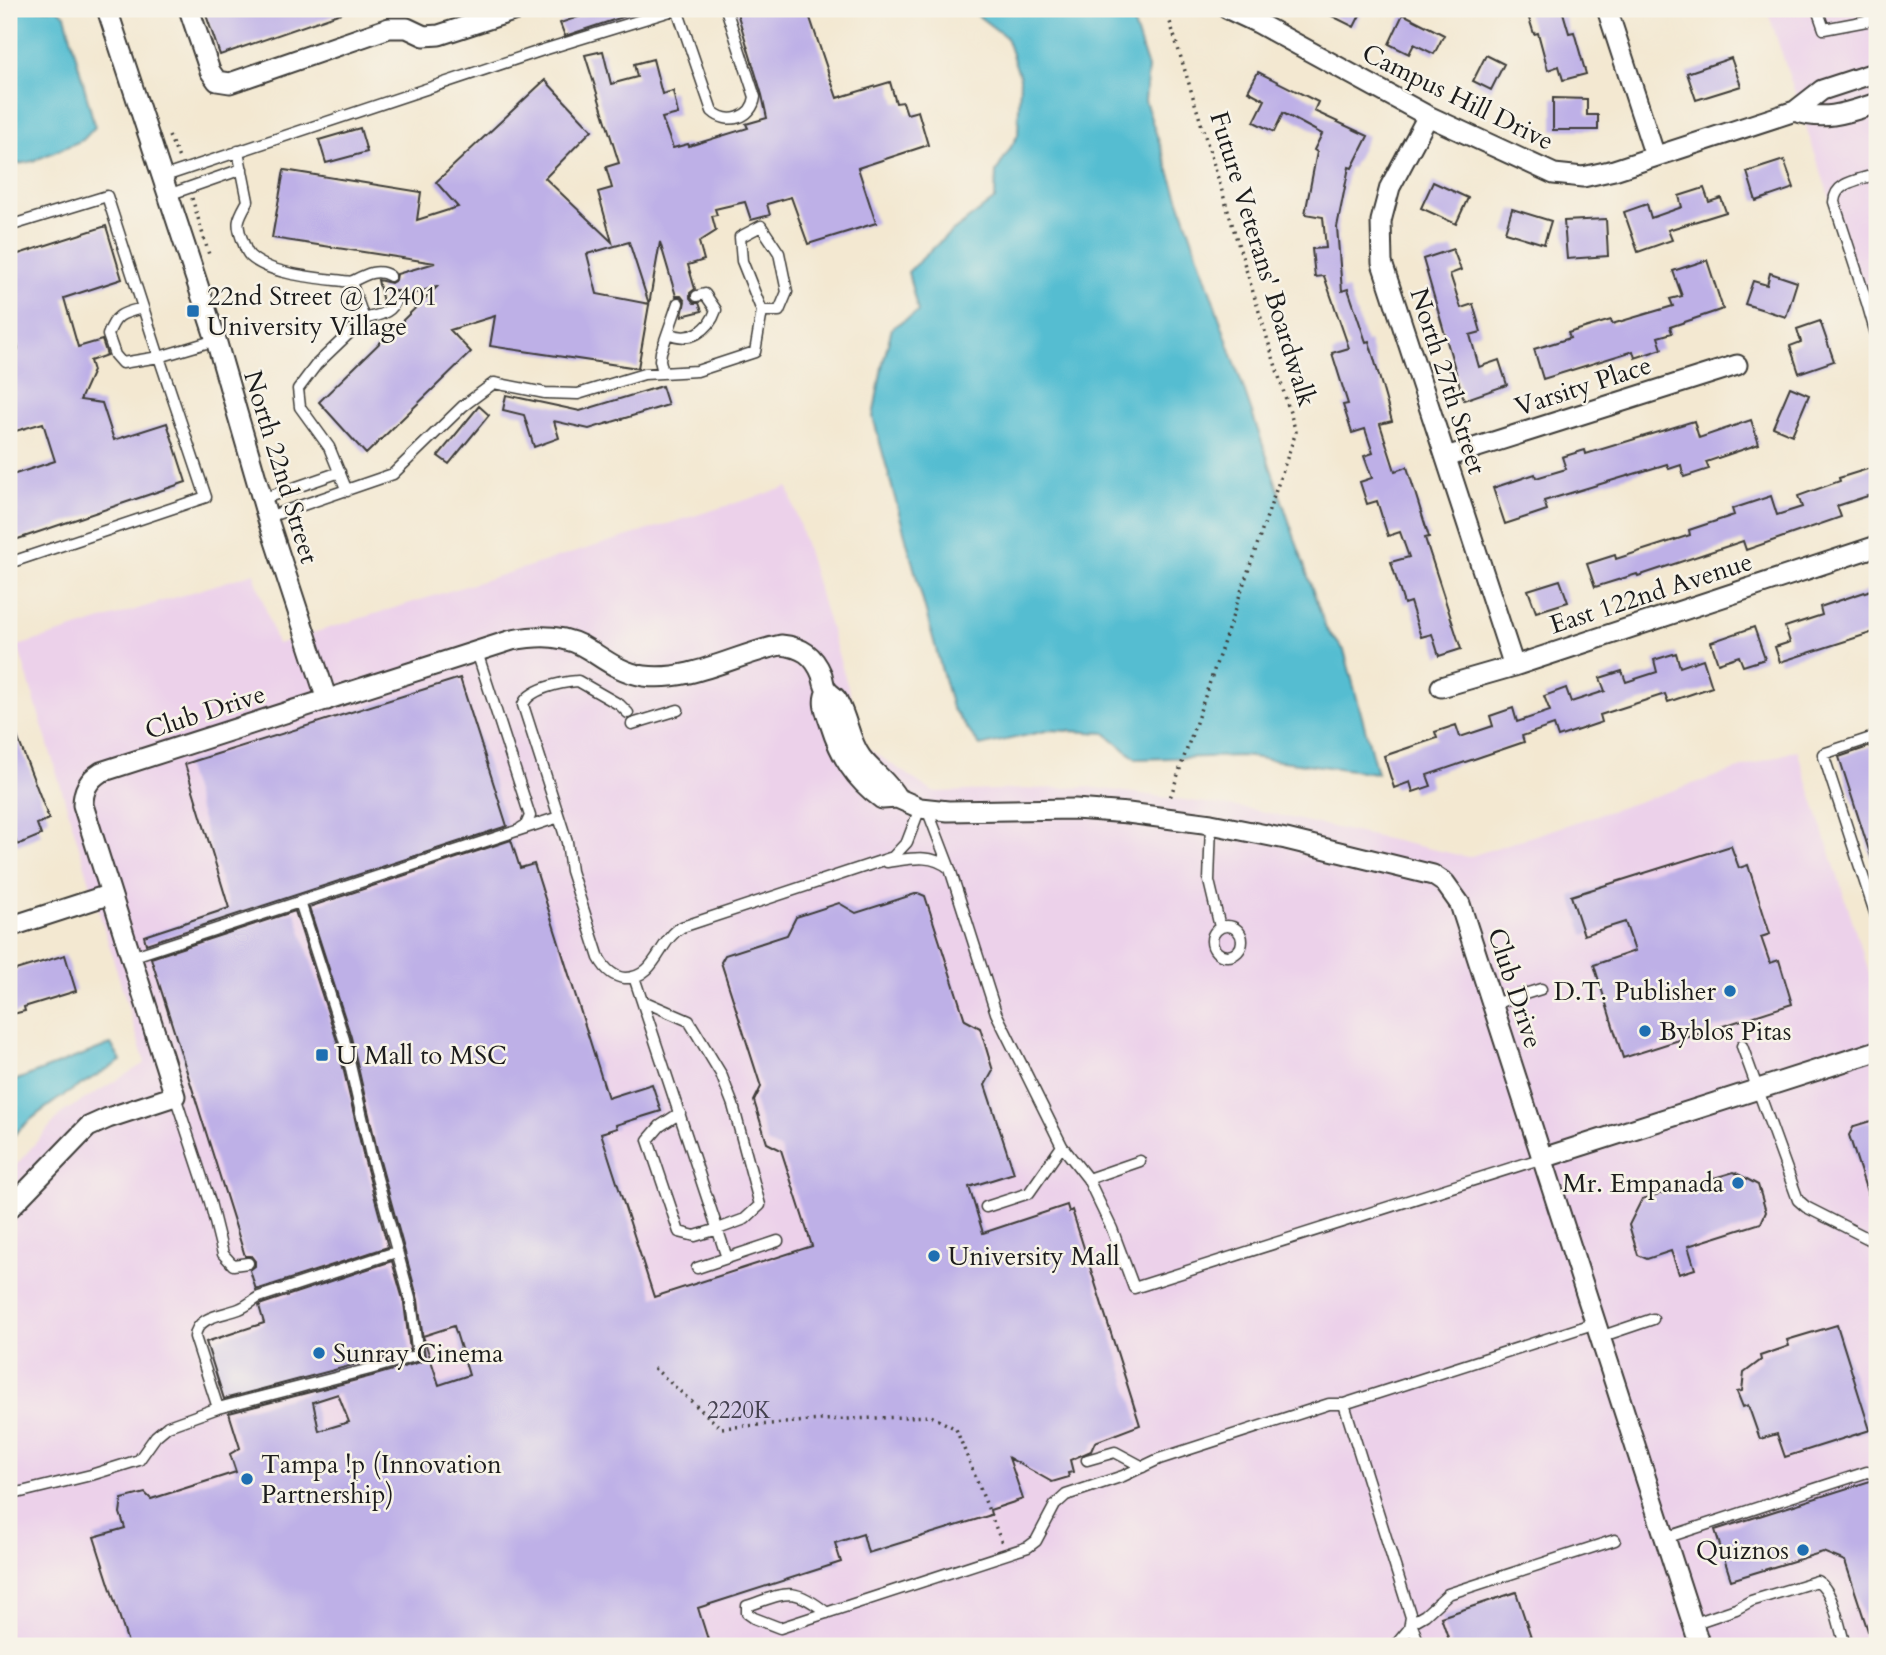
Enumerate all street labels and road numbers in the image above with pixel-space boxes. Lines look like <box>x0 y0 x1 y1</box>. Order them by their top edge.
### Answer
street label: Campus Hill Drive <box>1356 35 1560 159</box>
street label: Future Veterans' Boardwalk <box>1201 107 1325 411</box>
street label: North 27th Street <box>1401 283 1495 479</box>
street label: Varsity Place <box>1510 347 1656 425</box>
street label: North 22nd Street <box>235 366 327 568</box>
street label: East 122nd Avenue <box>1545 544 1757 642</box>
street label: Club Drive <box>140 676 270 748</box>
street label: Club Drive <box>1479 923 1551 1053</box>

